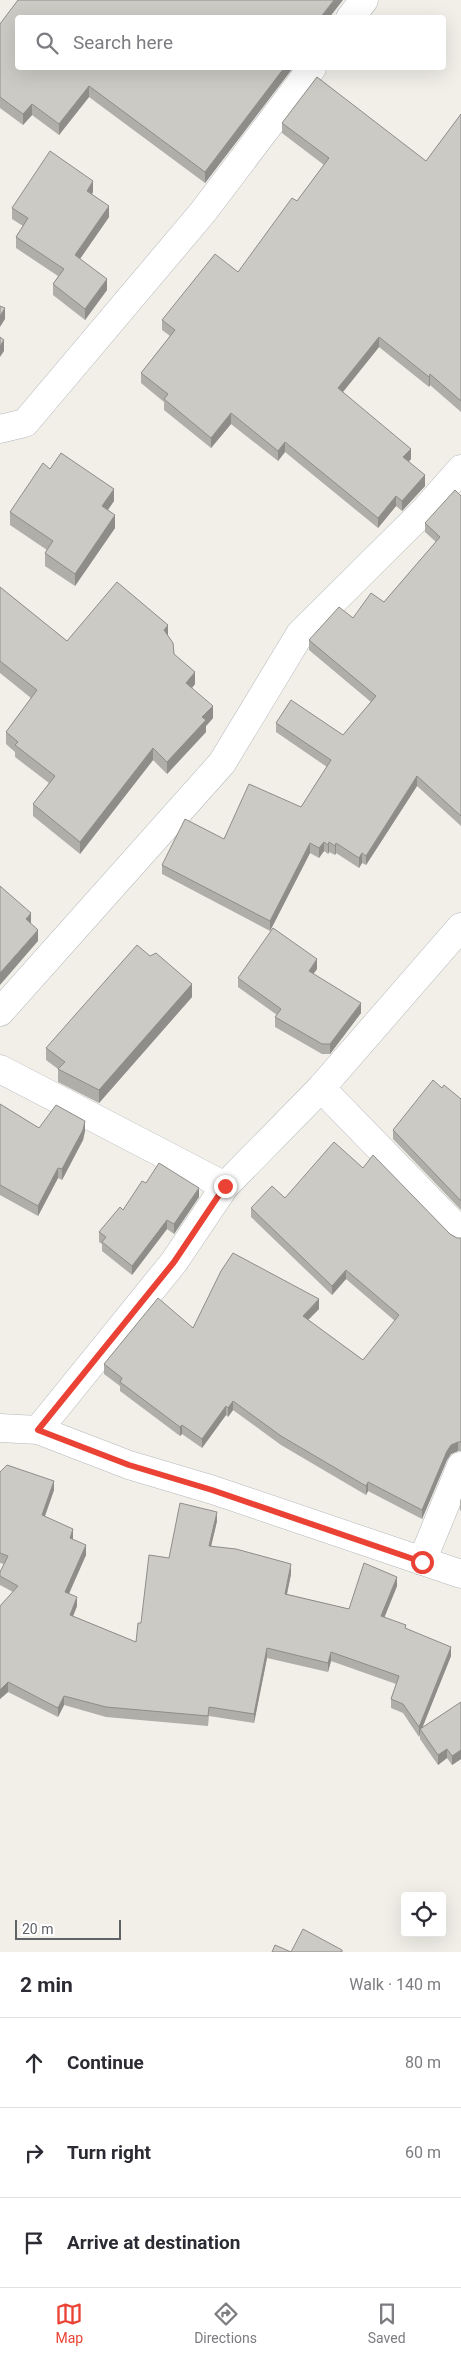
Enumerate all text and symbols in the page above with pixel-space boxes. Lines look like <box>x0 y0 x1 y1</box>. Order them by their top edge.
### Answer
search box <box>15 15 446 70</box>
icon: search <box>33 29 61 57</box>
text: Search here <box>73 31 173 54</box>
route end <box>214 1175 237 1198</box>
route start <box>411 1551 434 1574</box>
map controls <box>401 1892 446 1937</box>
button: locate <box>401 1892 446 1937</box>
scale bar <box>15 1917 121 1940</box>
text: 20 m <box>22 1921 54 1937</box>
text: 2 min <box>20 1973 73 1997</box>
text: Walk · 140 m <box>349 1975 441 1994</box>
icon: ahead <box>20 2049 48 2077</box>
text: Continue <box>67 2051 144 2074</box>
text: 80 m <box>405 2053 441 2072</box>
icon: right <box>20 2139 48 2167</box>
text: Turn right <box>67 2141 151 2164</box>
text: 60 m <box>405 2143 441 2162</box>
icon: arrive <box>20 2229 48 2257</box>
text: Arrive at destination <box>67 2231 240 2254</box>
tab: Map <box>55 2300 83 2346</box>
tab: Directions <box>194 2300 257 2346</box>
tab: Saved <box>368 2300 406 2346</box>

